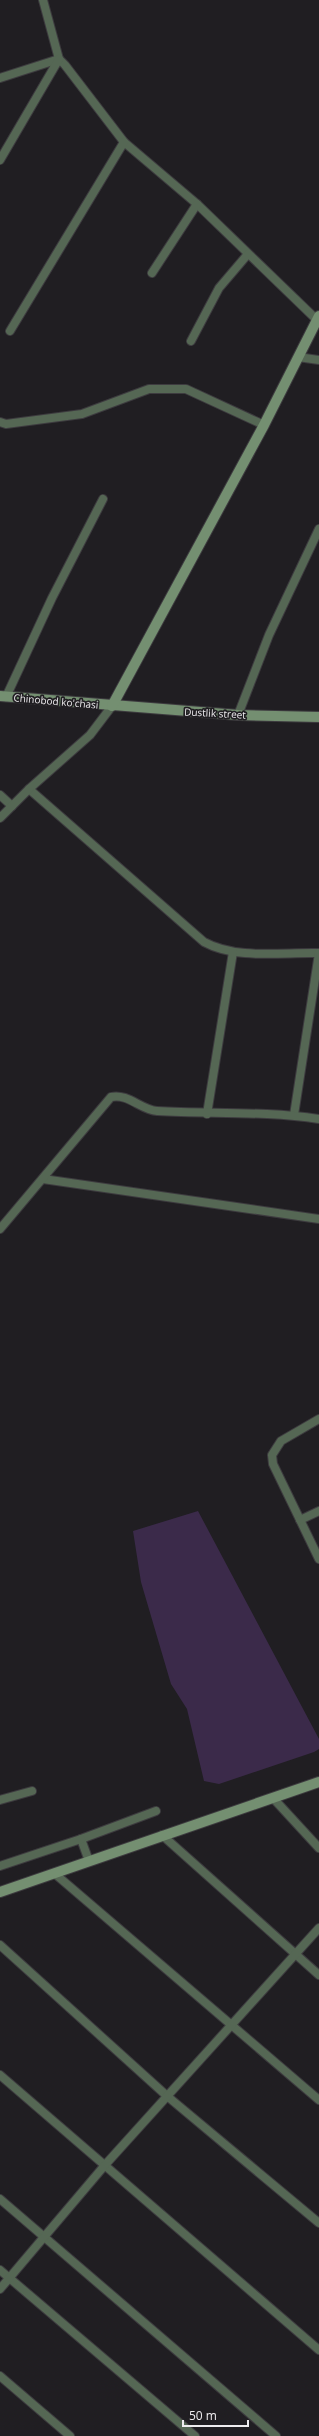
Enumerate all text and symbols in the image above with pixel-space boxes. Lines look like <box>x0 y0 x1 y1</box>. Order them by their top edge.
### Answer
street label: Chinobod ko'chasi <box>13 690 99 712</box>
street label: Dustlik street <box>184 704 247 722</box>
scale bar <box>183 2402 248 2428</box>
text: 50 m <box>189 2407 217 2424</box>

